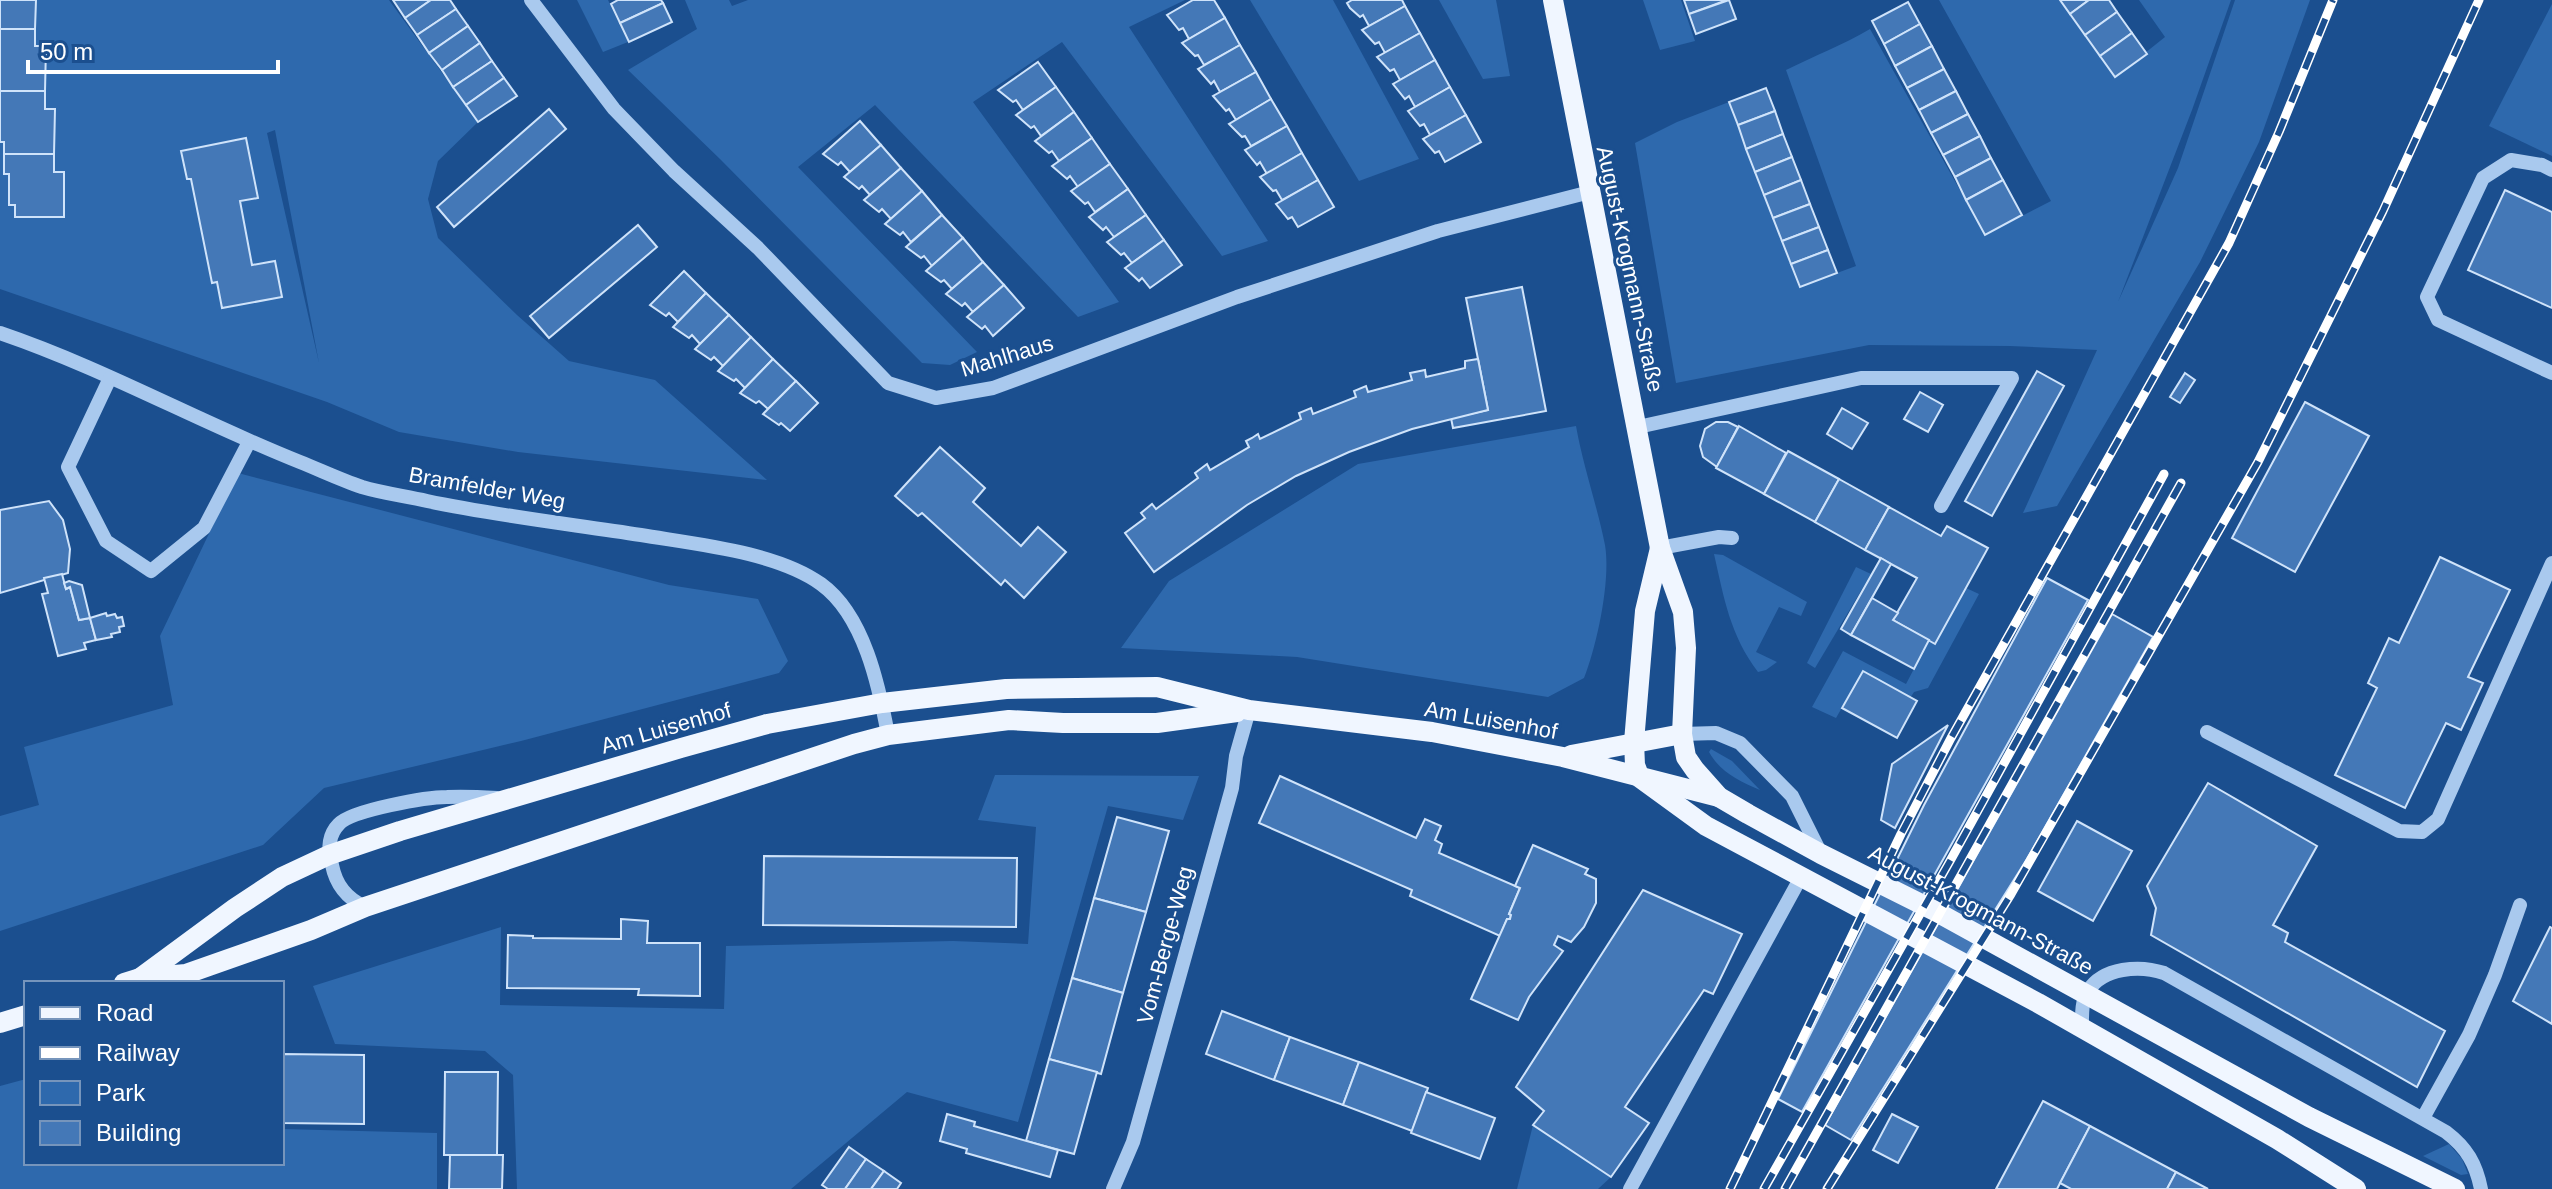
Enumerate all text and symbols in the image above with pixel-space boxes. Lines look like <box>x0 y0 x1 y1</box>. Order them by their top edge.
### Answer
scale bar <box>28 24 278 74</box>
text: 50 m <box>40 38 93 65</box>
street label: August-Krogmann-Straße <box>1592 144 1668 394</box>
street label: Mahlhaus <box>958 330 1056 382</box>
street label: Bramfelder Weg <box>407 462 567 514</box>
street label: Am Luisenhof <box>1423 696 1560 744</box>
street label: Am Luisenhof <box>598 697 735 759</box>
street label: August-Krogmann-Straße <box>1864 840 2098 980</box>
street label: Vom-Berge-Weg <box>1132 863 1198 1027</box>
legend <box>24 981 284 1165</box>
text: Road <box>96 999 153 1026</box>
text: Railway <box>96 1039 180 1066</box>
text: Park <box>96 1079 146 1106</box>
text: Building <box>96 1119 181 1146</box>

